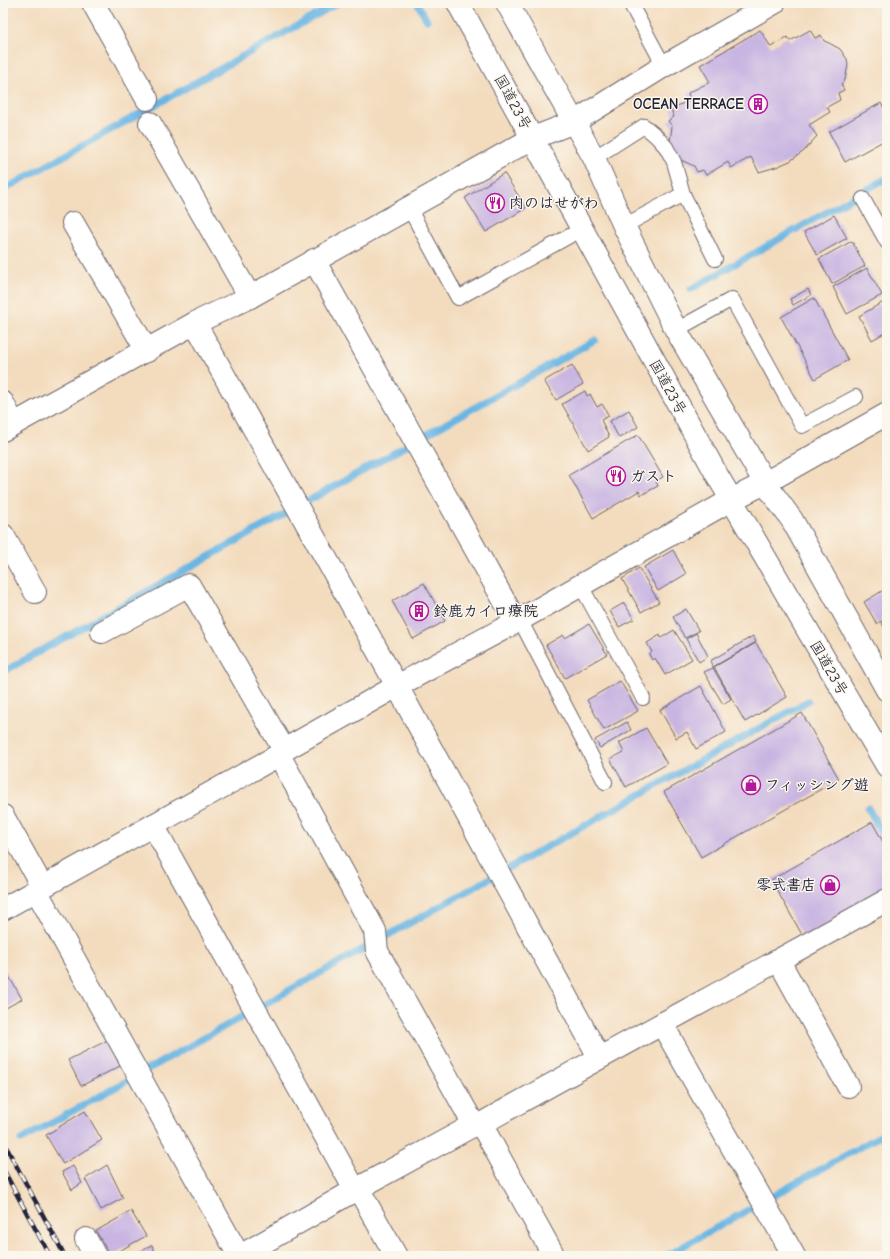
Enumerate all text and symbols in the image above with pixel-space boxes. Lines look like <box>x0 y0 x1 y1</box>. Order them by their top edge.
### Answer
street label: 国道23号 <box>490 71 536 133</box>
building icon: OCEAN TERRACE <box>747 93 769 115</box>
place label: OCEAN TERRACE <box>633 95 744 113</box>
restaurant icon: 肉のはせがわ <box>484 192 506 214</box>
place label: 肉のはせがわ <box>509 194 599 212</box>
street label: 国道23号 <box>645 356 691 418</box>
restaurant icon: ガスト <box>605 465 627 487</box>
place label: ガスト <box>630 467 677 485</box>
building icon: 鈴鹿カイロ療院 <box>408 600 430 622</box>
place label: 鈴鹿カイロ療院 <box>433 602 538 620</box>
street label: 国道23号 <box>806 637 852 699</box>
shop icon: フィッシング遊 <box>740 774 762 796</box>
place label: フィッシング遊 <box>765 776 869 794</box>
shop icon: 零式書店 <box>819 874 841 896</box>
place label: 零式書店 <box>756 876 816 894</box>

